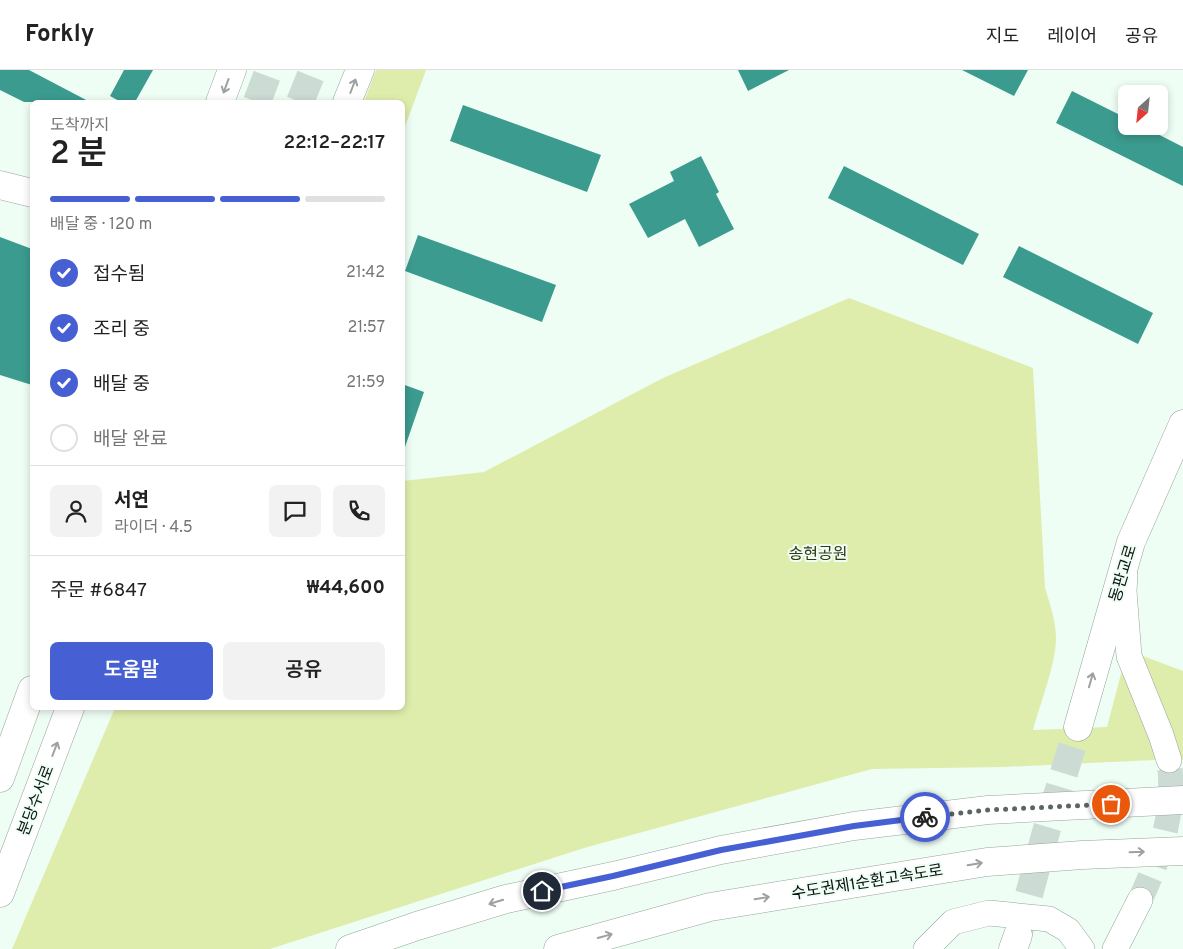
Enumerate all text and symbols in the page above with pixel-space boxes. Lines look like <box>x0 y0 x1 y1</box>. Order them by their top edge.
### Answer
text: Forkly <box>25 20 94 50</box>
text: 지도 <box>986 26 1019 49</box>
text: 레이어 <box>1047 26 1097 49</box>
text: 공유 <box>1125 26 1158 49</box>
one-way arrow <box>221 78 230 93</box>
one-way arrow <box>349 79 359 94</box>
north arrow <box>1118 85 1168 135</box>
map controls <box>1118 85 1168 135</box>
text: 도착까지 <box>50 116 109 136</box>
text: 22:12–22:17 <box>283 131 385 155</box>
text: 2 분 <box>50 135 107 175</box>
text: 배달 중 · 120 m <box>50 215 152 235</box>
icon: check <box>50 259 78 287</box>
text: 접수됨 <box>93 263 145 287</box>
text: 21:42 <box>346 263 385 283</box>
icon: check <box>50 314 78 342</box>
text: 조리 중 <box>93 318 150 342</box>
text: 21:57 <box>348 318 385 338</box>
icon: check <box>50 369 78 397</box>
text: 배달 중 <box>93 373 150 397</box>
text: 21:59 <box>346 373 385 393</box>
text: 배달 완료 <box>93 428 167 452</box>
button: person <box>50 485 102 537</box>
button: chat <box>269 485 321 537</box>
button: phone <box>333 485 385 537</box>
text: 서연 <box>114 489 149 513</box>
text: 라이더 · 4.5 <box>114 518 193 538</box>
street label: 동판교로 <box>1106 542 1142 605</box>
park label: 송현공원 <box>789 545 847 565</box>
text: ₩44,600 <box>307 576 385 600</box>
text: 주문 #6847 <box>50 579 147 603</box>
button: 도움말 <box>50 642 213 700</box>
button: 공유 <box>223 642 385 700</box>
one-way arrow <box>1087 673 1097 689</box>
one-way arrow <box>51 742 60 757</box>
street label: 분당수서로 <box>14 763 59 839</box>
pin <box>1090 783 1132 825</box>
icon: bag <box>1097 790 1125 818</box>
courier <box>900 792 950 842</box>
icon: bike <box>911 803 939 831</box>
one-way arrow <box>1128 848 1144 857</box>
one-way arrow <box>966 858 982 868</box>
street label: 수도권제1순환고속도로 <box>790 861 945 905</box>
pin <box>521 870 563 912</box>
icon: home <box>528 877 556 905</box>
one-way arrow <box>754 893 770 903</box>
one-way arrow <box>488 897 504 907</box>
one-way arrow <box>596 931 612 941</box>

